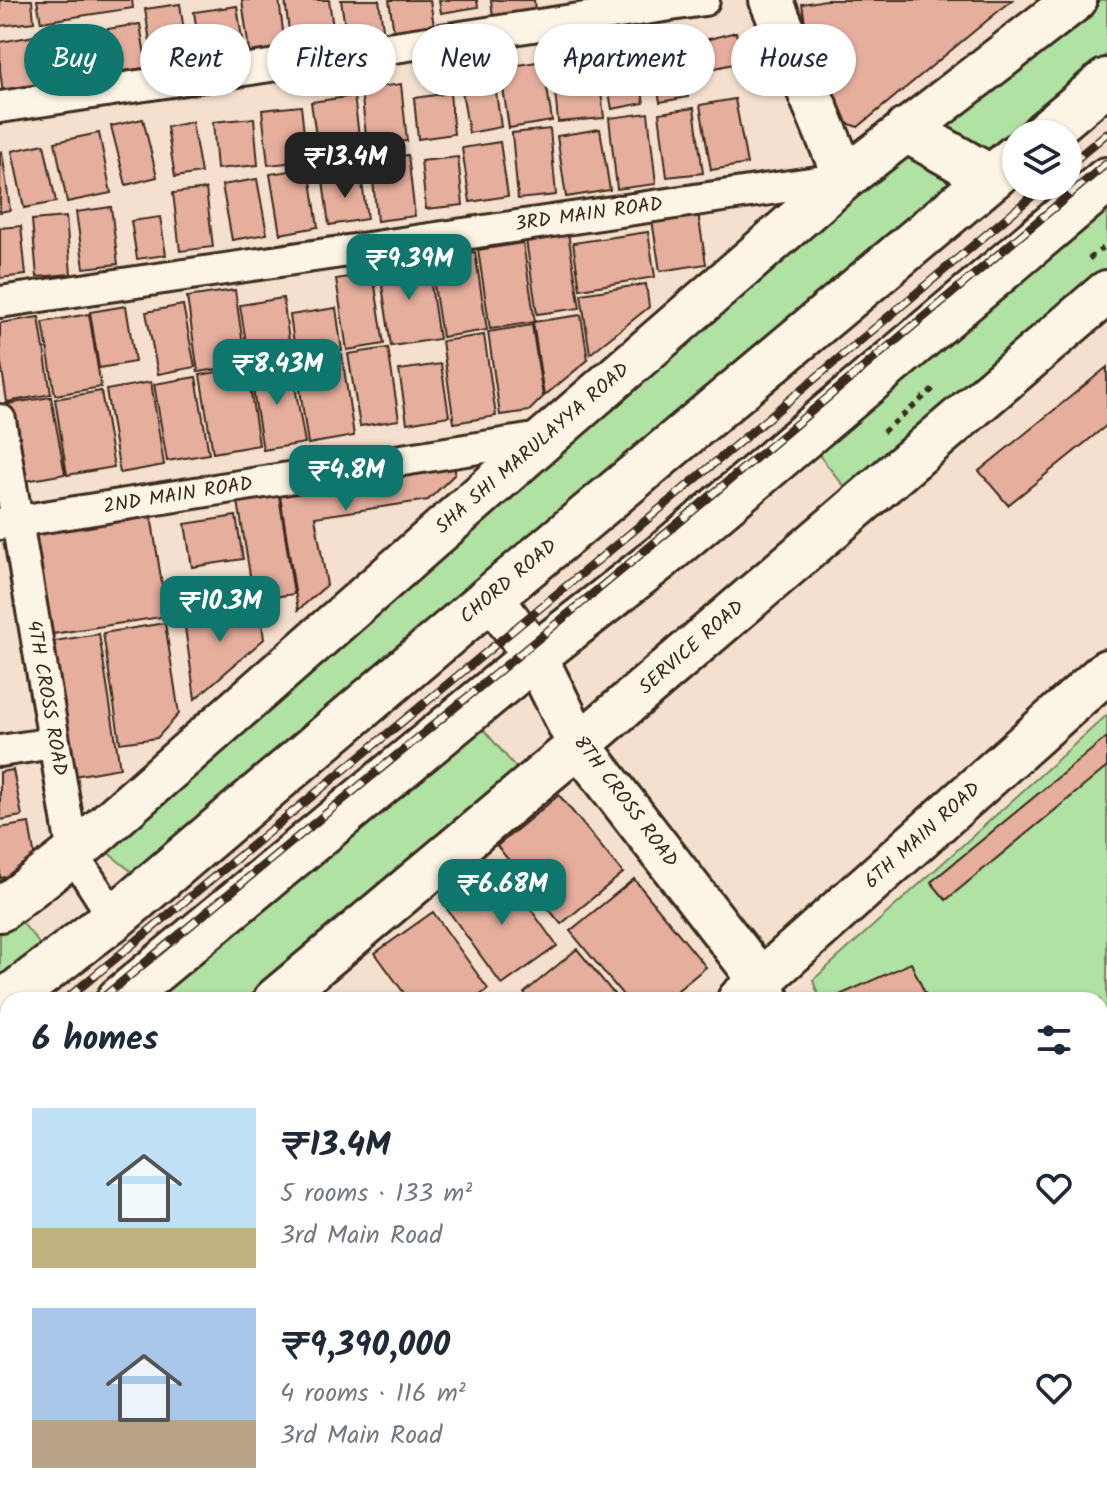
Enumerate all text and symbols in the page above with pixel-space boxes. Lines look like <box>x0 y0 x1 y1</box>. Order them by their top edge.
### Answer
chip: Buy <box>24 24 124 96</box>
chip: Rent <box>140 24 251 96</box>
chip: Filters <box>267 24 396 96</box>
chip: New <box>412 24 518 96</box>
chip: Apartment <box>534 24 715 96</box>
chip: House <box>731 24 856 96</box>
map controls <box>1002 120 1082 200</box>
button: layers <box>1002 120 1082 200</box>
pin: ₹13.4M <box>280 132 410 200</box>
text: ₹13.4M <box>303 137 387 179</box>
street label: 3RD MAIN ROAD <box>513 189 665 241</box>
pin: ₹9.39M <box>344 234 474 302</box>
text: ₹9.39M <box>365 239 453 281</box>
pin: ₹8.43M <box>212 339 342 407</box>
text: ₹8.43M <box>231 344 323 386</box>
street label: SHA SHI MARULAYYA ROAD <box>428 355 638 543</box>
pin: ₹4.8M <box>290 445 402 513</box>
text: ₹4.8M <box>307 450 385 492</box>
street label: 2ND MAIN ROAD <box>101 468 255 524</box>
street label: CHORD ROAD <box>453 531 565 633</box>
pin: ₹10.3M <box>155 576 285 644</box>
text: ₹10.3M <box>178 581 262 623</box>
street label: SERVICE ROAD <box>632 593 752 703</box>
street label: 4TH CROSS ROAD <box>17 618 75 778</box>
street label: 8TH CROSS ROAD <box>565 729 685 875</box>
street label: 6TH MAIN ROAD <box>857 775 989 897</box>
pin: ₹6.68M <box>437 859 567 927</box>
text: ₹6.68M <box>456 864 548 906</box>
text: 6 homes <box>32 1013 158 1067</box>
icon: filters <box>1032 1018 1076 1062</box>
text: ₹13.4M <box>280 1119 391 1173</box>
icon: home <box>96 1140 192 1236</box>
icon: heart <box>1032 1166 1076 1210</box>
text: 5 rooms · 133 m² <box>280 1173 472 1215</box>
text: 3rd Main Road <box>280 1215 442 1257</box>
text: ₹9,390,000 <box>280 1319 450 1373</box>
icon: home <box>96 1340 192 1436</box>
icon: heart <box>1032 1366 1076 1410</box>
text: 4 rooms · 116 m² <box>280 1373 466 1415</box>
text: 3rd Main Road <box>280 1415 442 1457</box>

